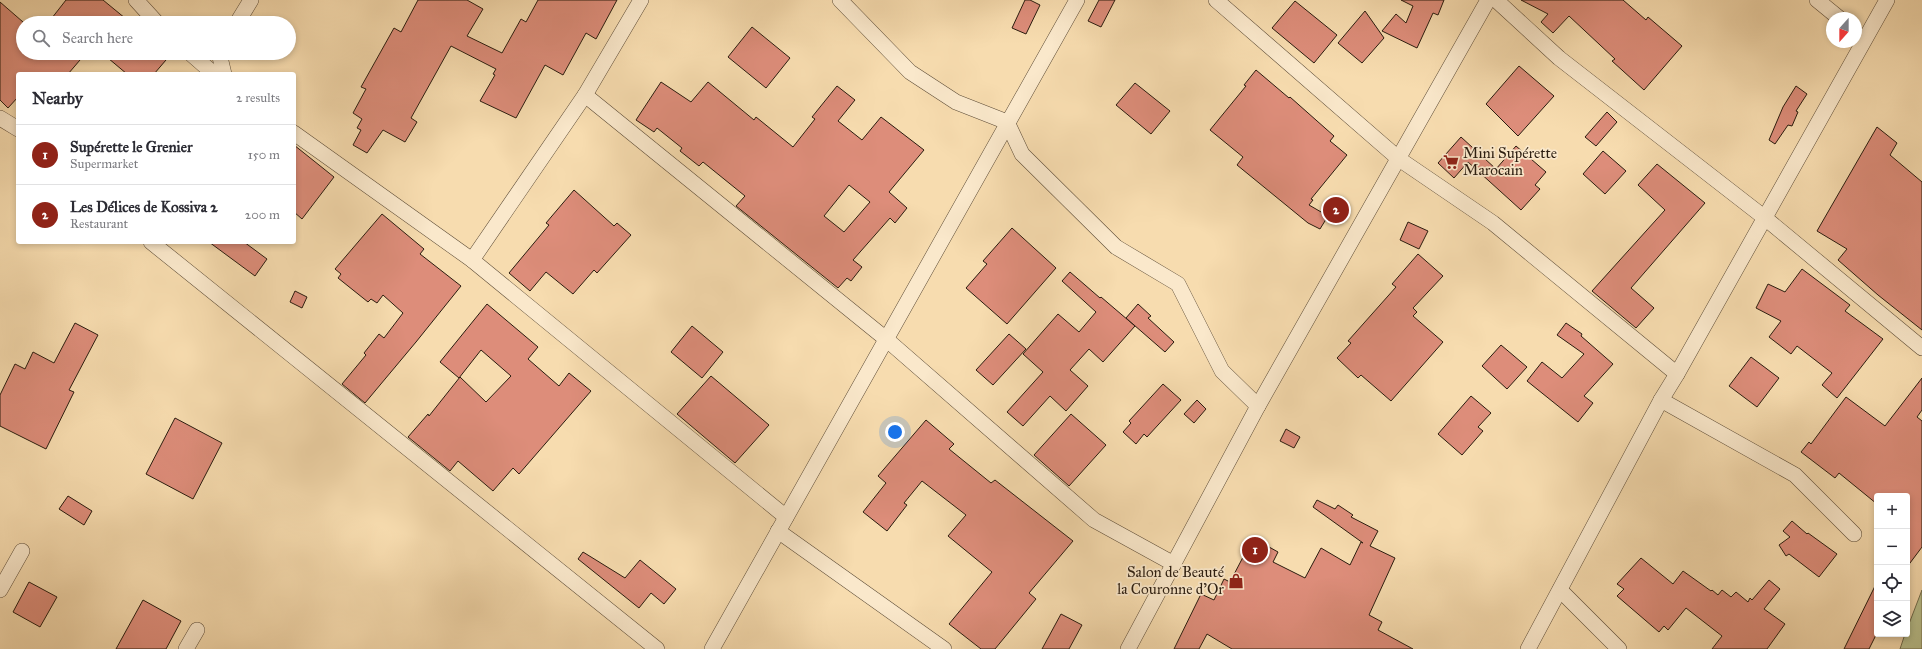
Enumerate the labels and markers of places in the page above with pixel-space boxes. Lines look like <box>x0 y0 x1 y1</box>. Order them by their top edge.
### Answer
place label: Mini Supérette Marocain <box>1463 144 1557 179</box>
supermarket icon: Mini Supérette Marocain <box>1442 153 1460 171</box>
pin: 2 <box>1323 195 1349 225</box>
pin: 1 <box>1242 535 1268 565</box>
place label: Salon de Beauté la Couronne d'Or <box>1117 563 1225 598</box>
shop icon: Salon de Beauté la Couronne d'Or <box>1227 572 1245 590</box>

